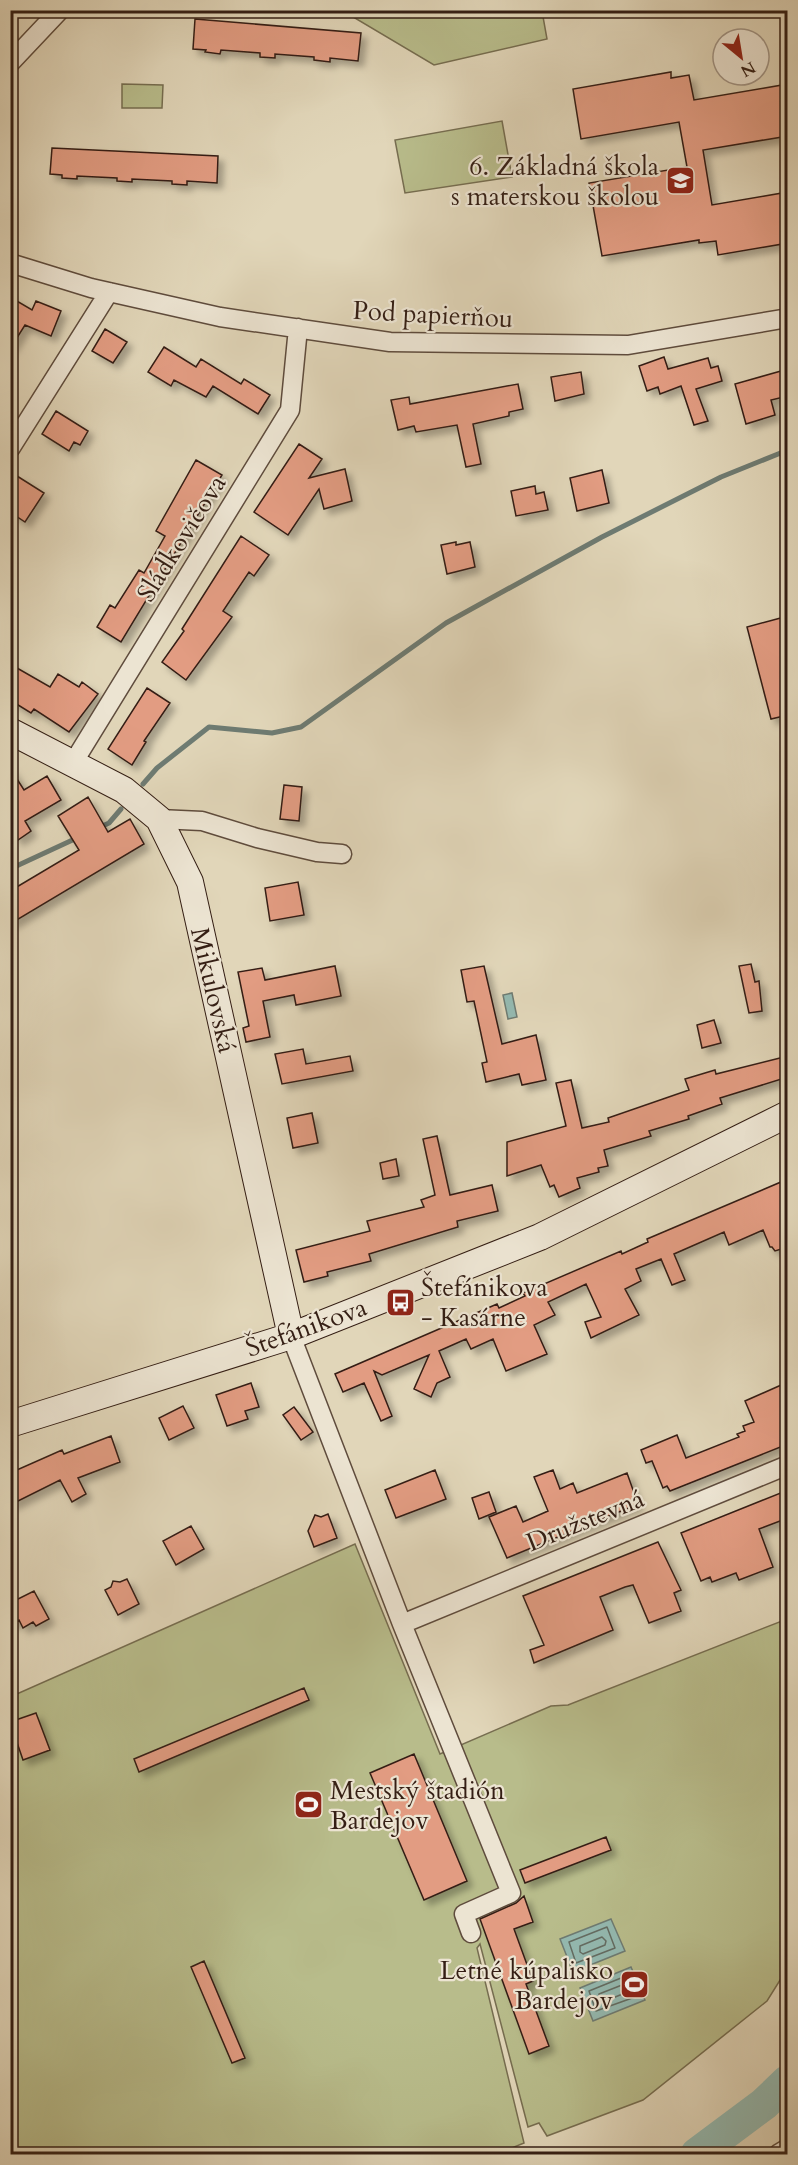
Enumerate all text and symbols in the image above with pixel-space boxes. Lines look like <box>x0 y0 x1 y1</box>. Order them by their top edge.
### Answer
north arrow <box>711 27 771 87</box>
text: N <box>736 56 760 82</box>
place label: 6. Základná škola s materskou školou <box>451 149 659 214</box>
school or university icon: 6. Základná škola s materskou školou <box>664 165 696 197</box>
street label: Pod papierňou <box>352 293 514 336</box>
street label: Sládkovičova <box>129 468 234 608</box>
street label: Mikulovská <box>182 924 245 1056</box>
place label: Štefánikova - Kasárne <box>421 1270 548 1335</box>
bus stop icon: Štefánikova - Kasárne <box>384 1286 416 1318</box>
street label: Štefánikova <box>241 1289 372 1366</box>
street label: Družstevná <box>521 1481 649 1560</box>
place label: Mestský štadión Bardejov <box>330 1773 505 1838</box>
sports icon: Mestský štadión Bardejov <box>293 1789 325 1821</box>
place label: Letné kúpalisko Bardejov <box>440 1953 614 2018</box>
sports icon: Letné kúpalisko Bardejov <box>618 1969 650 2001</box>

